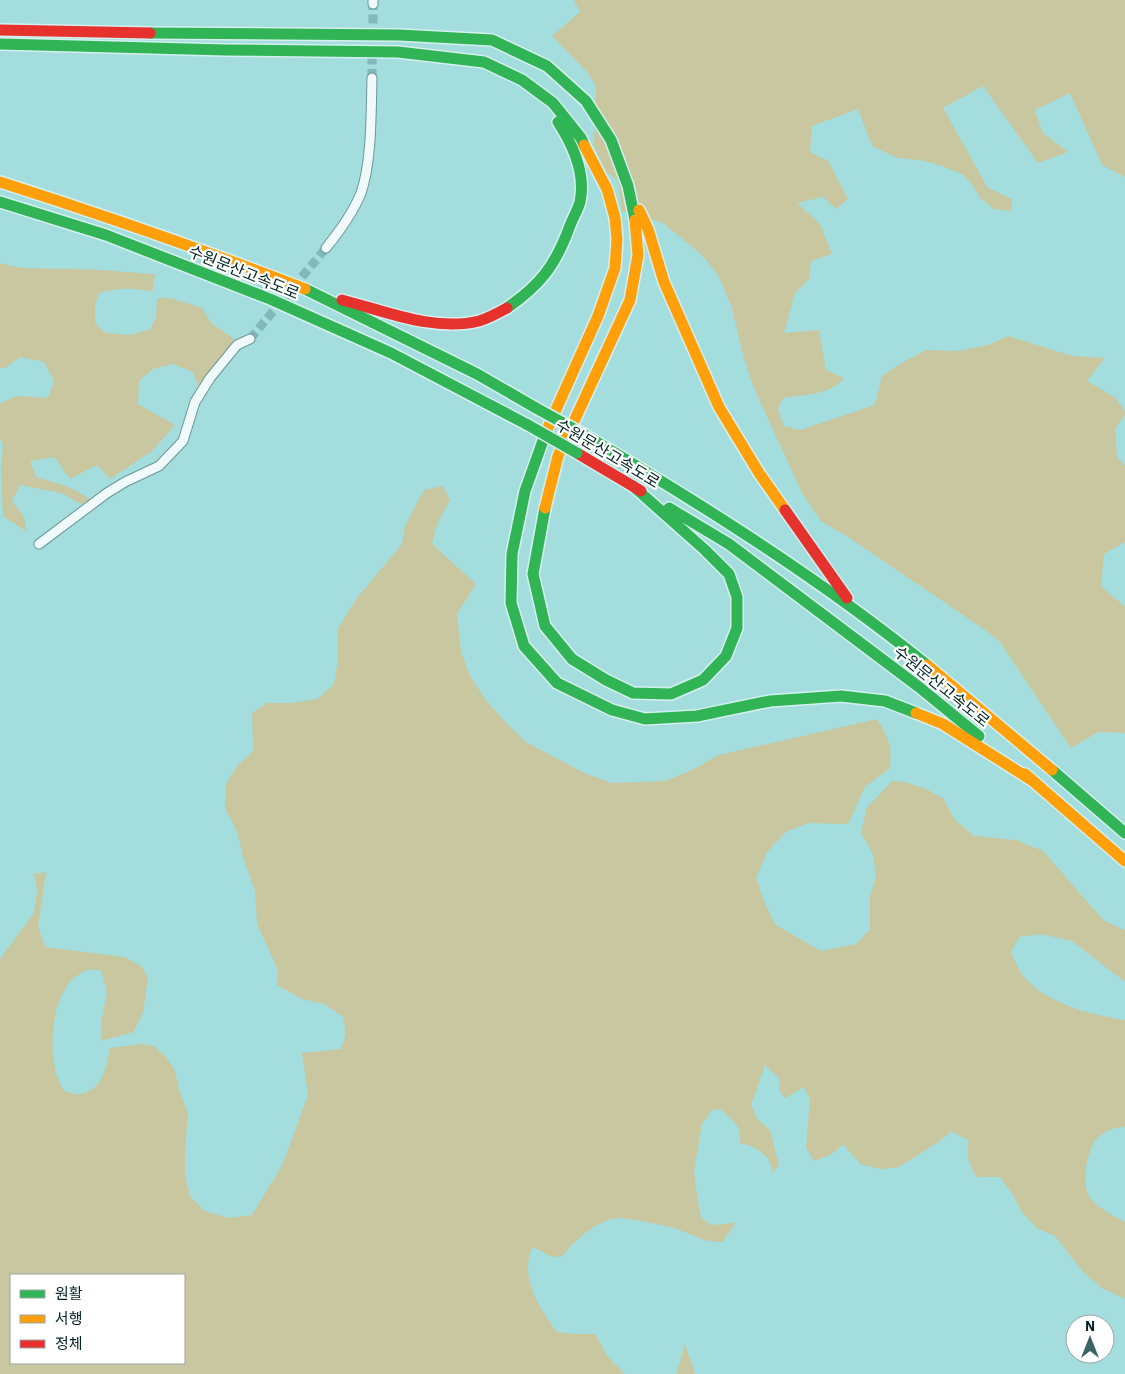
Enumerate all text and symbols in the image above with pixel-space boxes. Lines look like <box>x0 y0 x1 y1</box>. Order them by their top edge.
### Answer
street label: 수원문산고속도로 <box>186 241 303 303</box>
street label: 수원문산고속도로 <box>552 414 664 492</box>
street label: 수원문산고속도로 <box>890 641 994 731</box>
legend <box>10 1274 185 1364</box>
text: 원활 <box>55 1284 83 1303</box>
text: 서행 <box>55 1309 83 1328</box>
north arrow <box>1065 1314 1115 1364</box>
text: N <box>1085 1317 1095 1335</box>
text: 정체 <box>55 1334 83 1353</box>

